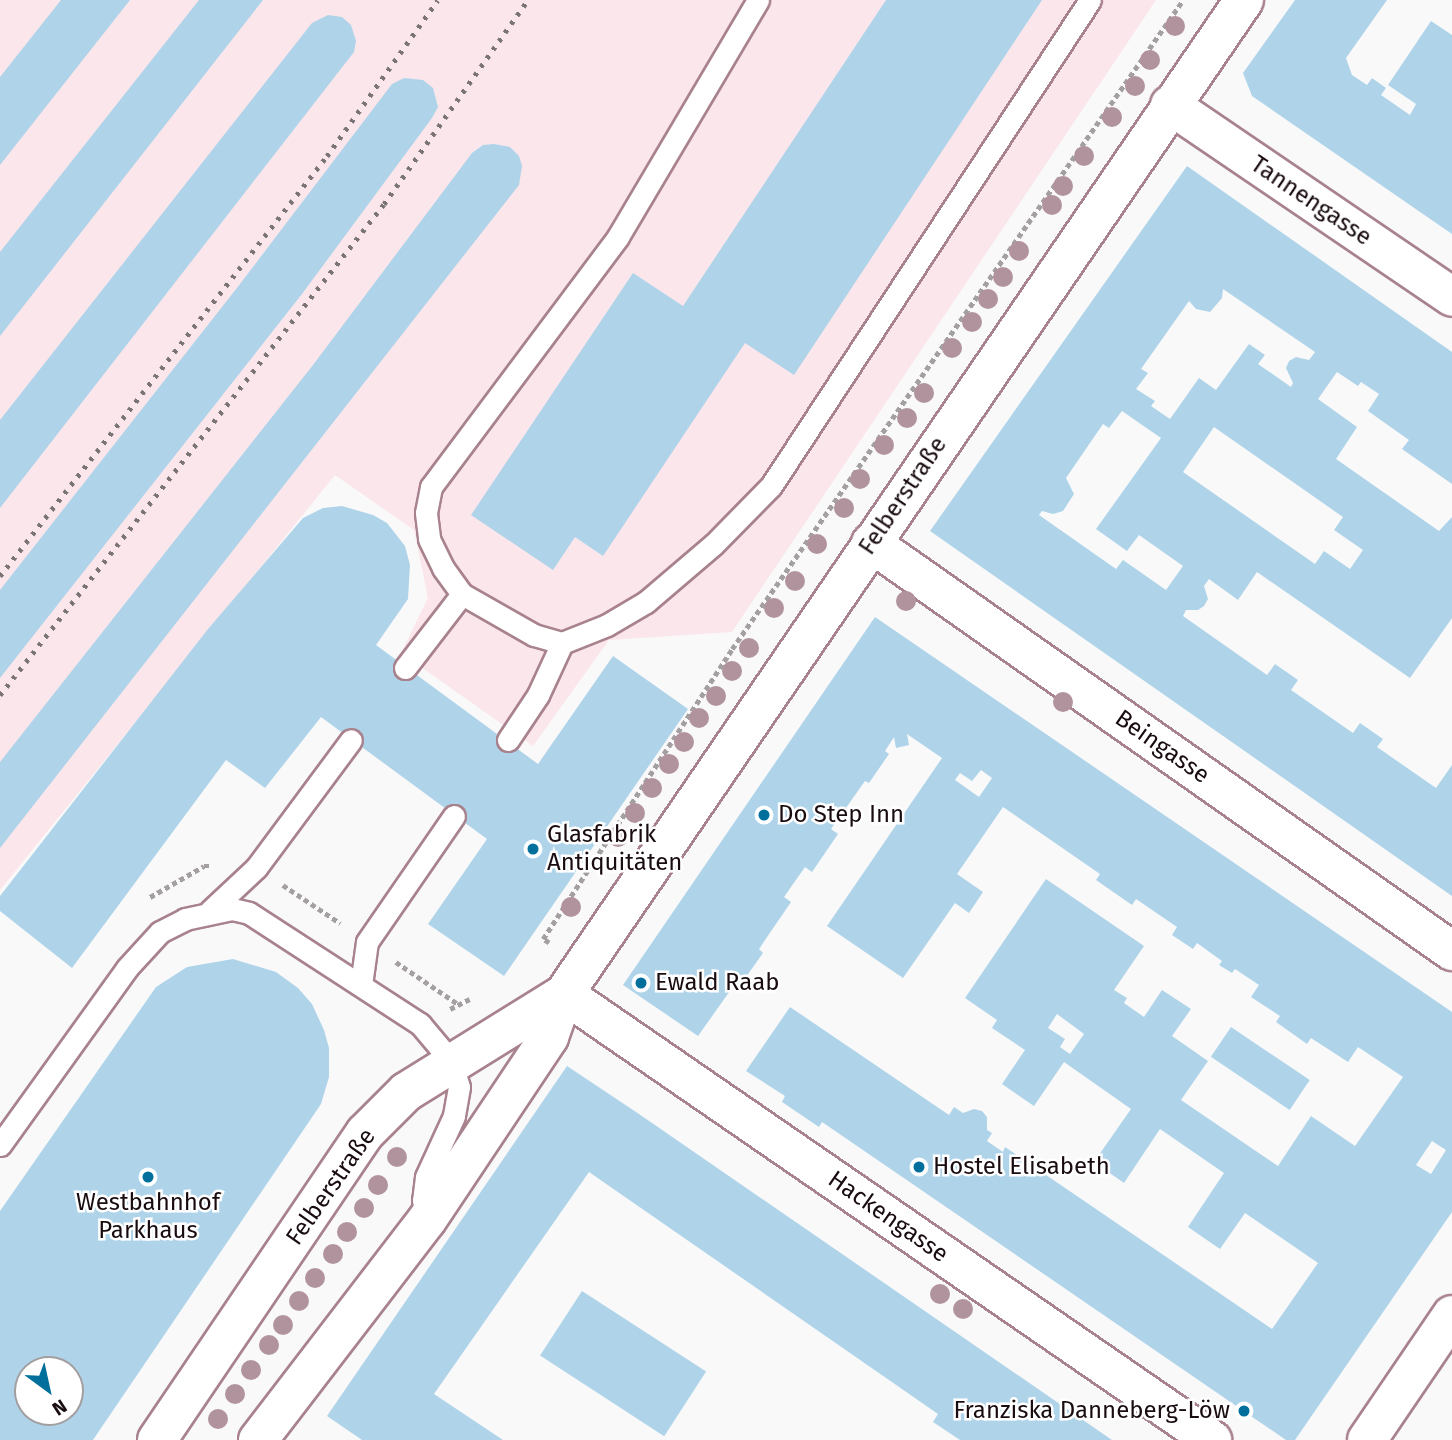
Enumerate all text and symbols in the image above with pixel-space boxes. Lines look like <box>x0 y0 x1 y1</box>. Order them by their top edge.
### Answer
street label: Tannengasse <box>1245 150 1377 252</box>
street label: Felberstraße <box>853 432 953 560</box>
street label: Beingasse <box>1109 704 1215 790</box>
place label: Do Step Inn <box>778 801 904 829</box>
marker: Do Step Inn <box>756 807 772 823</box>
place label: Glasfabrik Antiquitäten <box>547 821 682 877</box>
marker: Glasfabrik Antiquitäten <box>525 841 541 857</box>
place label: Ewald Raab <box>655 969 779 997</box>
marker: Ewald Raab <box>633 975 649 991</box>
street label: Felberstraße <box>280 1123 382 1251</box>
place label: Hostel Elisabeth <box>933 1153 1110 1181</box>
marker: Hostel Elisabeth <box>911 1159 927 1175</box>
street label: Hackengasse <box>822 1165 954 1269</box>
marker: Westbahnhof Parkhaus <box>140 1169 156 1185</box>
place label: Westbahnhof Parkhaus <box>76 1189 220 1245</box>
north arrow <box>14 1356 84 1426</box>
text: N <box>48 1394 71 1420</box>
place label: Franziska Danneberg-Löw <box>953 1397 1230 1425</box>
marker: Franziska Danneberg-Löw <box>1236 1403 1252 1419</box>

